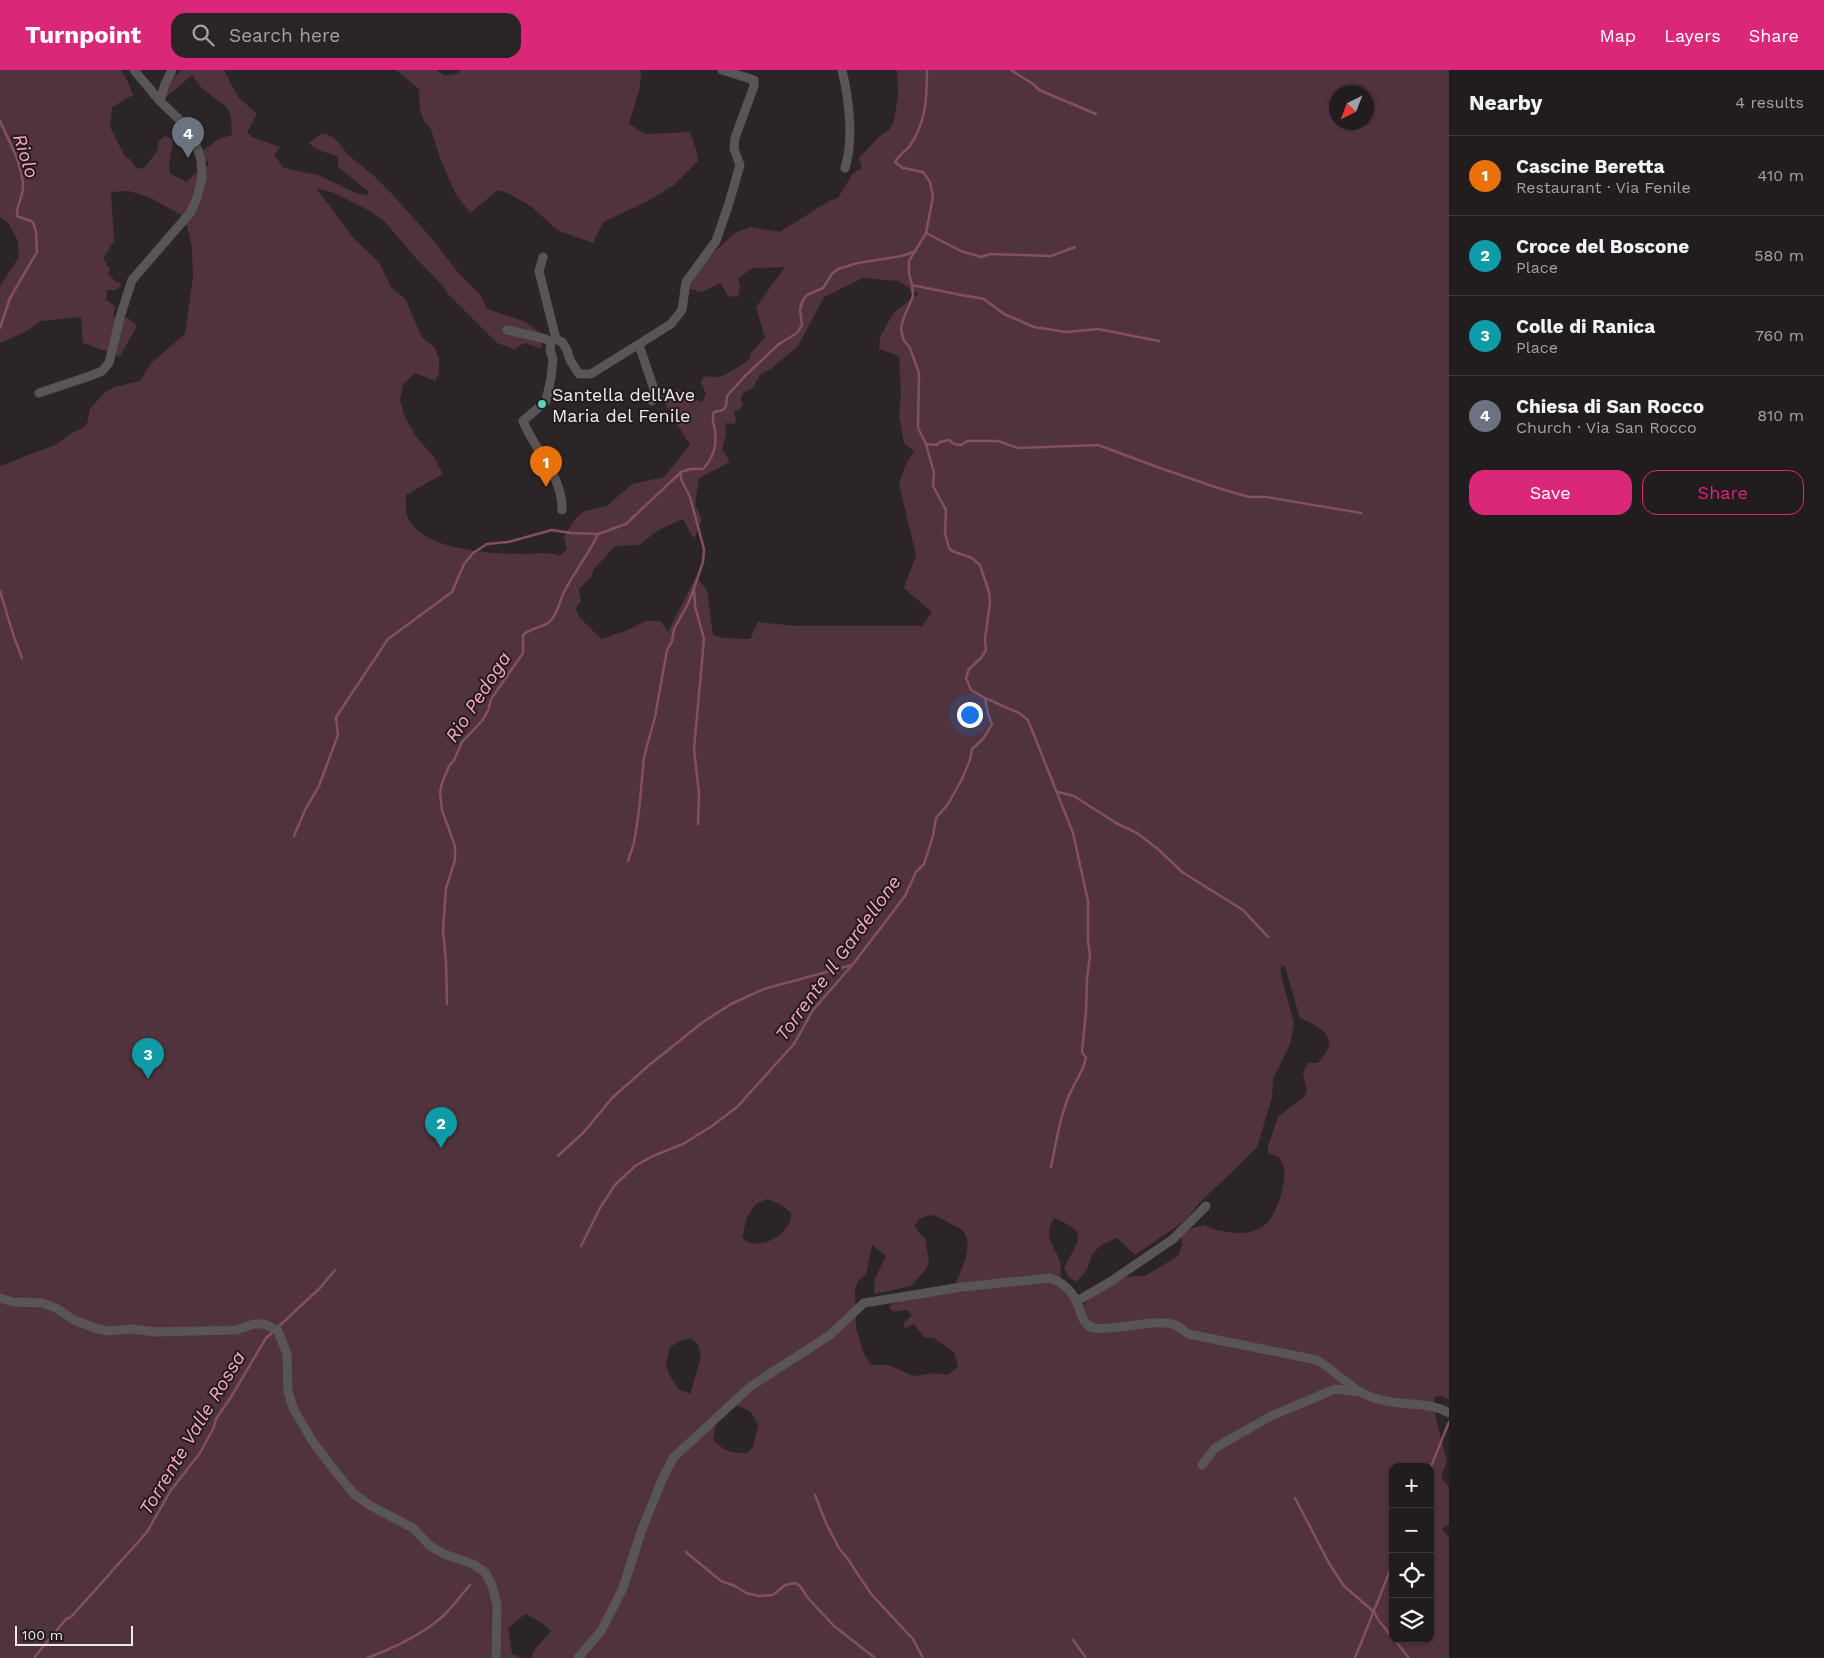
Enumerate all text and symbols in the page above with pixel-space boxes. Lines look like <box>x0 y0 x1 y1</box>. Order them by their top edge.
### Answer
search box <box>171 13 521 58</box>
text: Turnpoint <box>25 21 141 49</box>
icon: search <box>189 21 217 49</box>
text: Search here <box>229 24 340 47</box>
text: Map <box>1599 25 1636 46</box>
text: Layers <box>1664 25 1721 46</box>
text: Share <box>1749 25 1799 46</box>
north arrow <box>1329 85 1374 130</box>
text: Nearby <box>1469 90 1542 115</box>
text: 4 results <box>1735 93 1804 112</box>
pin: 4 <box>172 117 204 158</box>
water label: Riolo <box>8 131 44 181</box>
text: Cascine Beretta <box>1516 155 1665 178</box>
text: 1 <box>1482 166 1488 185</box>
text: 410 m <box>1758 166 1804 185</box>
text: Restaurant · Via Fenile <box>1516 178 1691 197</box>
text: Croce del Boscone <box>1516 235 1689 258</box>
text: 2 <box>1480 246 1490 265</box>
text: 580 m <box>1754 246 1804 265</box>
text: Place <box>1516 258 1558 277</box>
text: Colle di Ranica <box>1516 315 1655 338</box>
text: 3 <box>1480 326 1490 345</box>
text: 760 m <box>1755 326 1804 345</box>
text: Place <box>1516 338 1558 357</box>
place label: Santella dell'Ave Maria del Fenile <box>552 384 695 426</box>
text: Chiesa di San Rocco <box>1516 395 1704 418</box>
marker: Santella dell'Ave Maria del Fenile <box>536 398 548 410</box>
text: 4 <box>1480 406 1490 425</box>
text: 810 m <box>1757 406 1804 425</box>
text: Church · Via San Rocco <box>1516 418 1697 437</box>
pin: 1 <box>530 446 562 487</box>
button: Save <box>1469 470 1632 515</box>
button: Share <box>1642 470 1804 515</box>
water label: Rio Pedoga <box>440 647 516 747</box>
your location <box>957 702 983 728</box>
water label: Torrente Il Gardellone <box>770 871 906 1045</box>
pin: 3 <box>132 1038 164 1079</box>
pin: 2 <box>425 1107 457 1148</box>
water label: Torrente Valle Rossa <box>134 1347 250 1519</box>
map controls <box>1389 1463 1434 1643</box>
button: + <box>1389 1463 1434 1508</box>
button: − <box>1389 1508 1434 1553</box>
button: locate <box>1389 1553 1434 1598</box>
button: layers <box>1389 1598 1434 1643</box>
scale bar <box>15 1623 132 1646</box>
text: 100 m <box>22 1627 63 1643</box>

